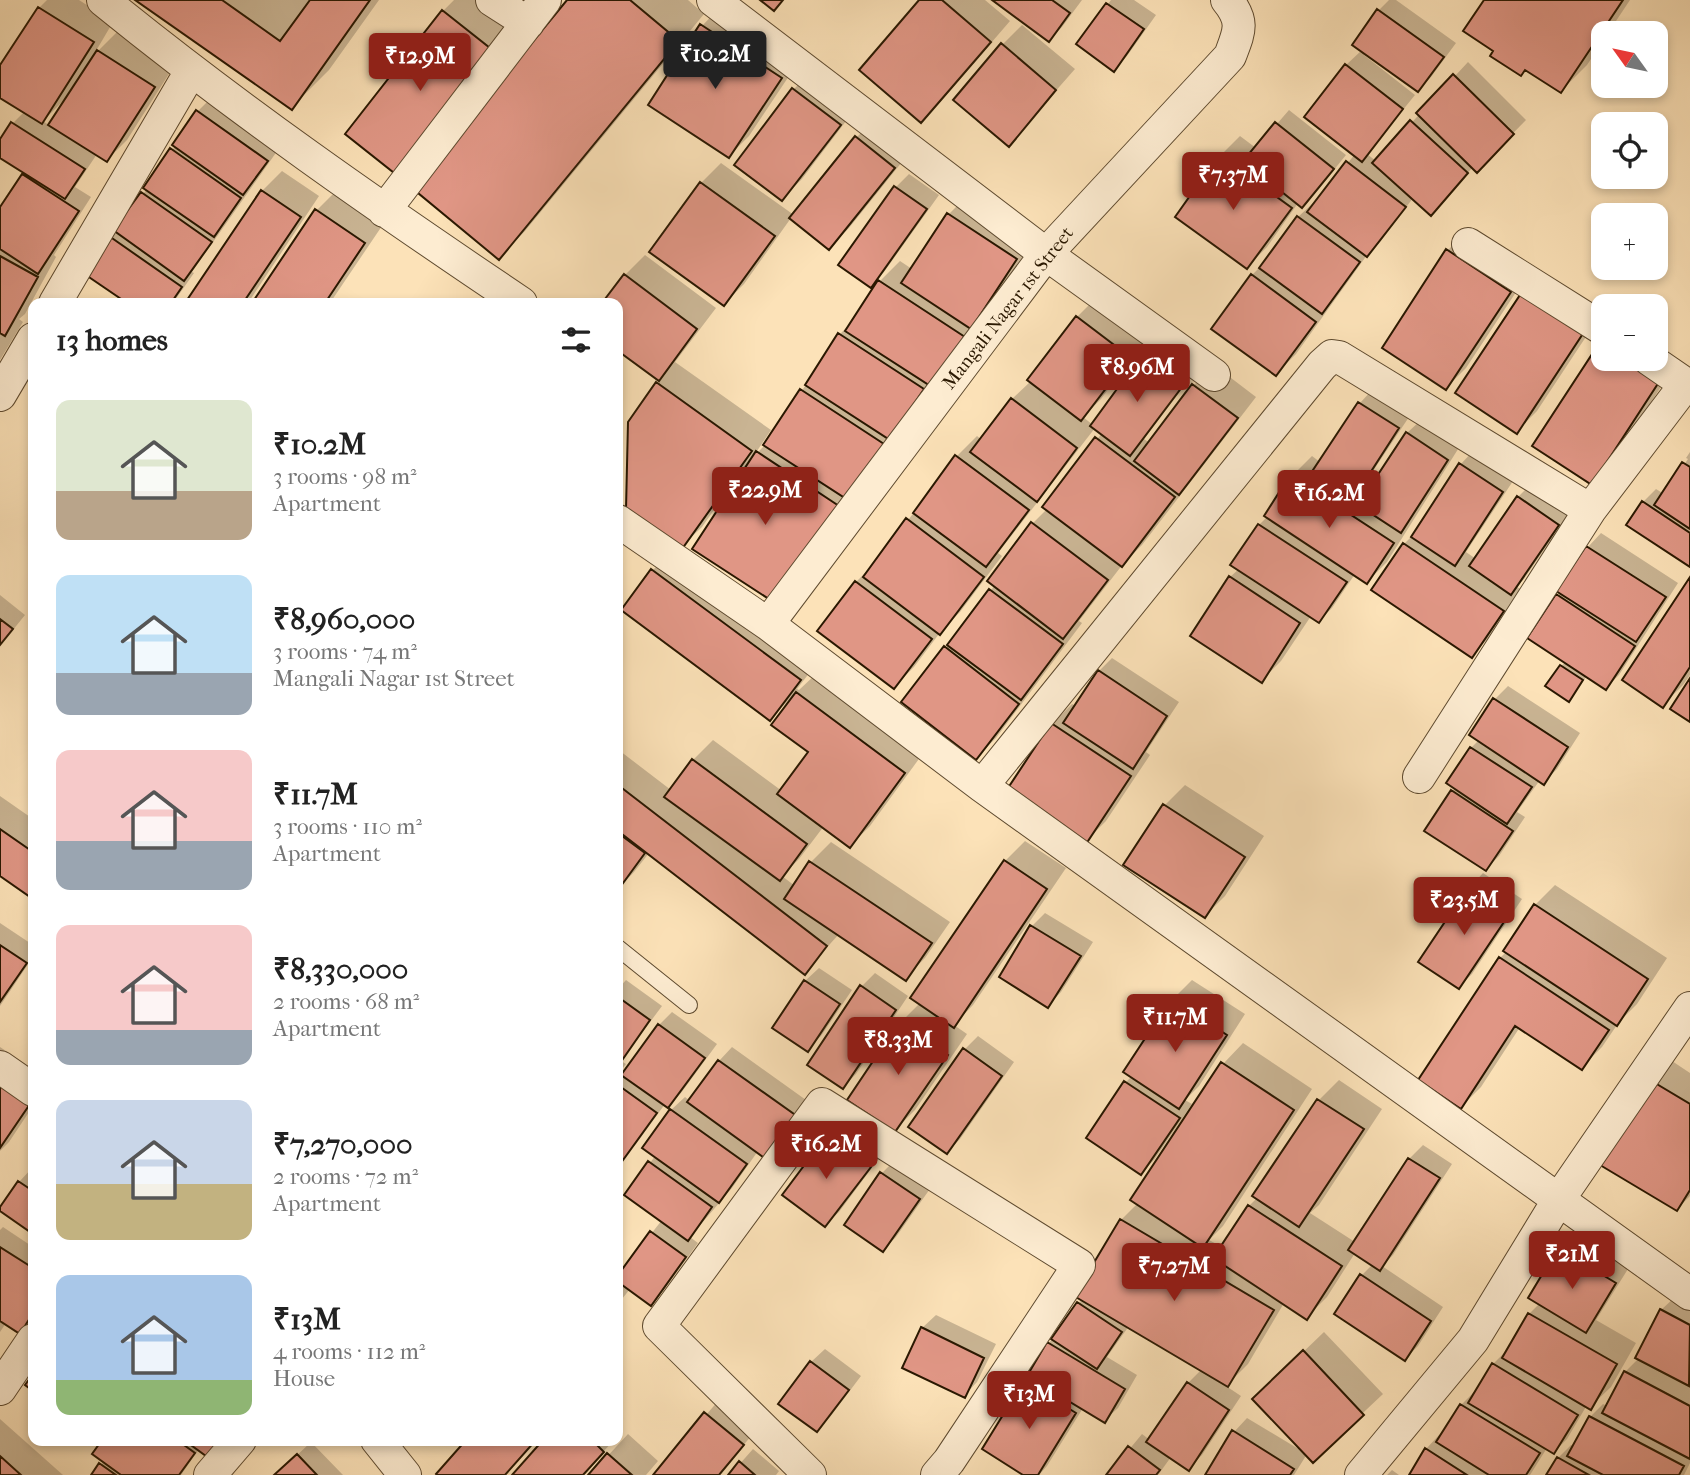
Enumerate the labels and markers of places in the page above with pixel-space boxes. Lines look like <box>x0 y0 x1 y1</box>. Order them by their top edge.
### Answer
pin: ₹10.2M <box>658 32 772 91</box>
pin: ₹12.9M <box>363 34 477 93</box>
pin: ₹7.37M <box>1176 152 1290 212</box>
pin: ₹8.96M <box>1080 344 1194 404</box>
pin: ₹22.9M <box>708 468 822 527</box>
pin: ₹16.2M <box>1272 470 1386 530</box>
pin: ₹23.5M <box>1407 878 1521 937</box>
pin: ₹11.7M <box>1118 995 1232 1054</box>
pin: ₹8.33M <box>841 1018 955 1077</box>
pin: ₹16.2M <box>769 1122 883 1181</box>
pin: ₹21M <box>1531 1232 1613 1291</box>
pin: ₹7.27M <box>1117 1244 1231 1303</box>
pin: ₹13M <box>988 1372 1070 1431</box>

